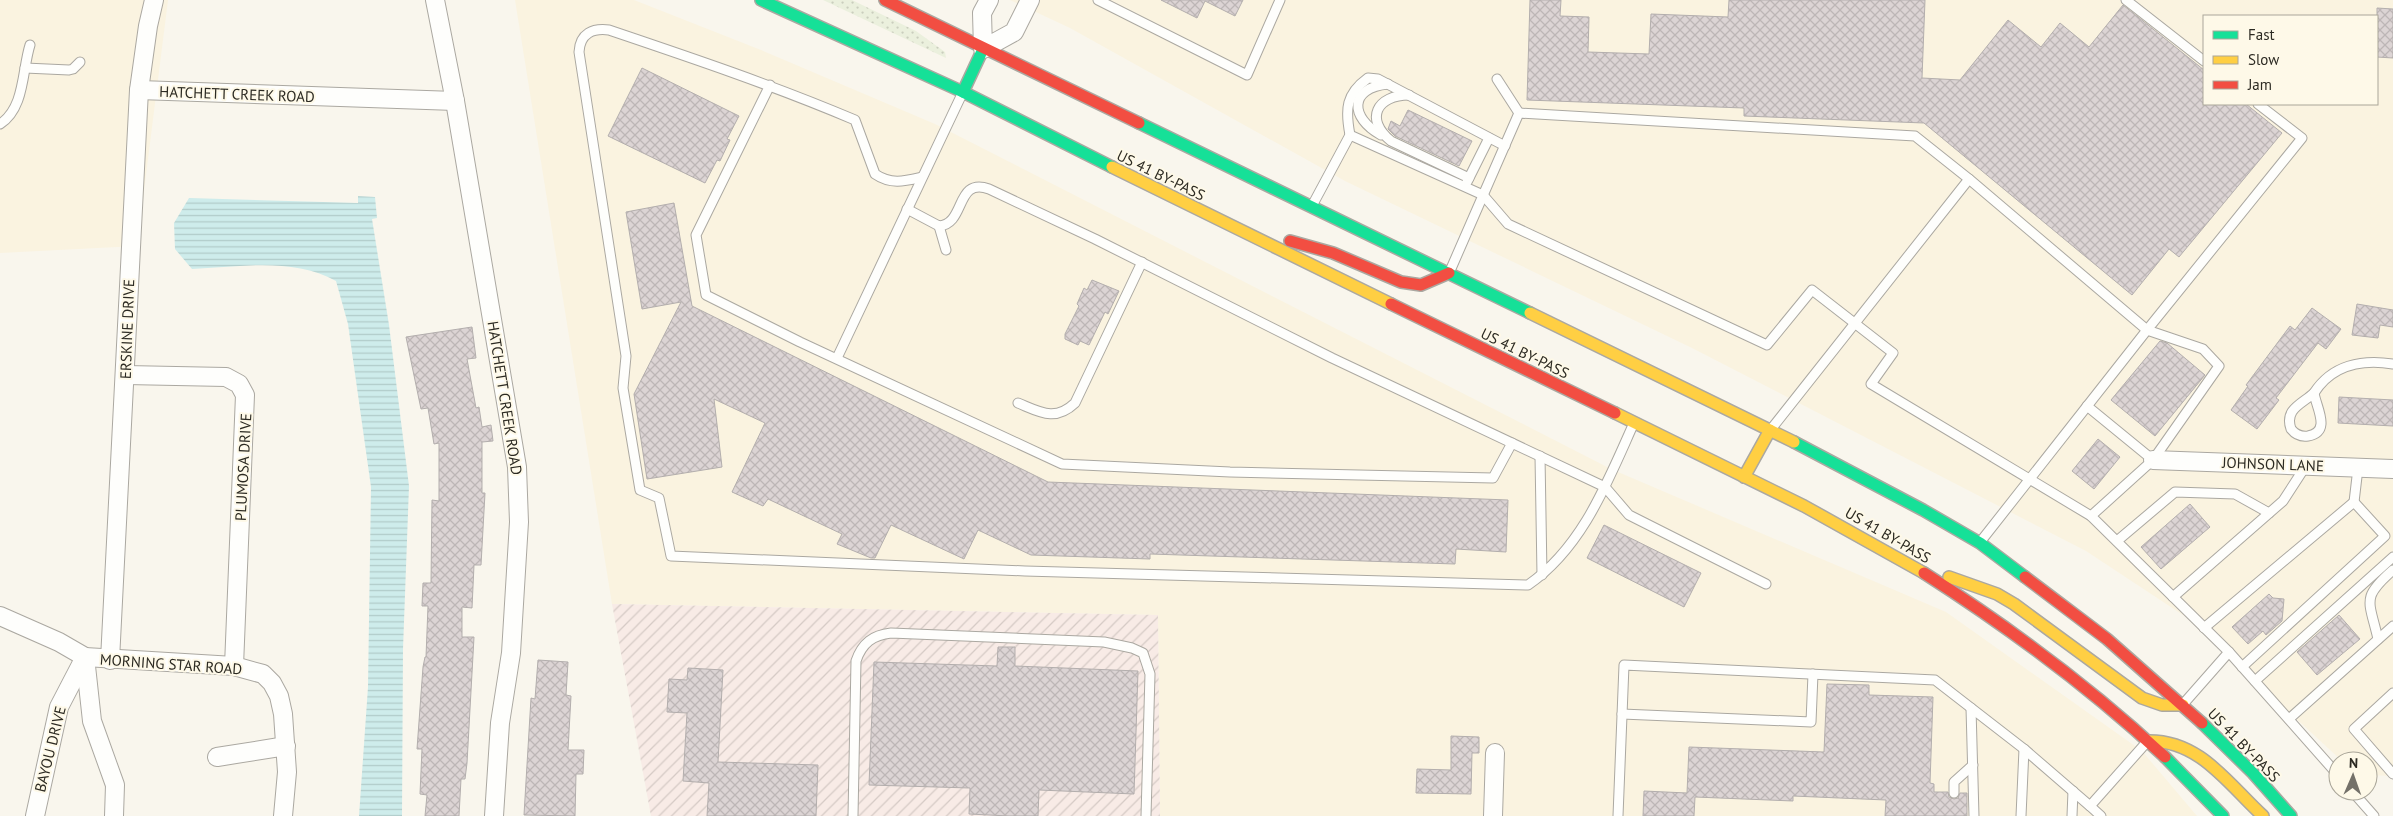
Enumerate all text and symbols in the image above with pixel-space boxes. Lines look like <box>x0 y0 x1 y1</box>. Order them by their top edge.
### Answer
legend <box>2203 15 2378 105</box>
text: Fast <box>2248 25 2275 44</box>
text: Slow <box>2248 50 2279 69</box>
text: Jam <box>2247 75 2272 94</box>
street label: HATCHETT CREEK ROAD <box>159 82 315 106</box>
street label: US 41 BY-PASS <box>1114 145 1208 205</box>
street label: ERSKINE DRIVE <box>116 279 138 379</box>
street label: HATCHETT CREEK ROAD <box>483 320 527 476</box>
street label: US 41 BY-PASS <box>1478 323 1572 383</box>
street label: PLUMOSA DRIVE <box>231 413 255 521</box>
street label: JOHNSON LANE <box>2221 453 2324 475</box>
street label: US 41 BY-PASS <box>1842 503 1934 567</box>
street label: MORNING STAR ROAD <box>99 650 243 678</box>
street label: BAYOU DRIVE <box>30 704 70 794</box>
street label: US 41 BY-PASS <box>2204 704 2284 786</box>
north arrow <box>2328 751 2378 801</box>
text: N <box>2349 754 2358 772</box>

